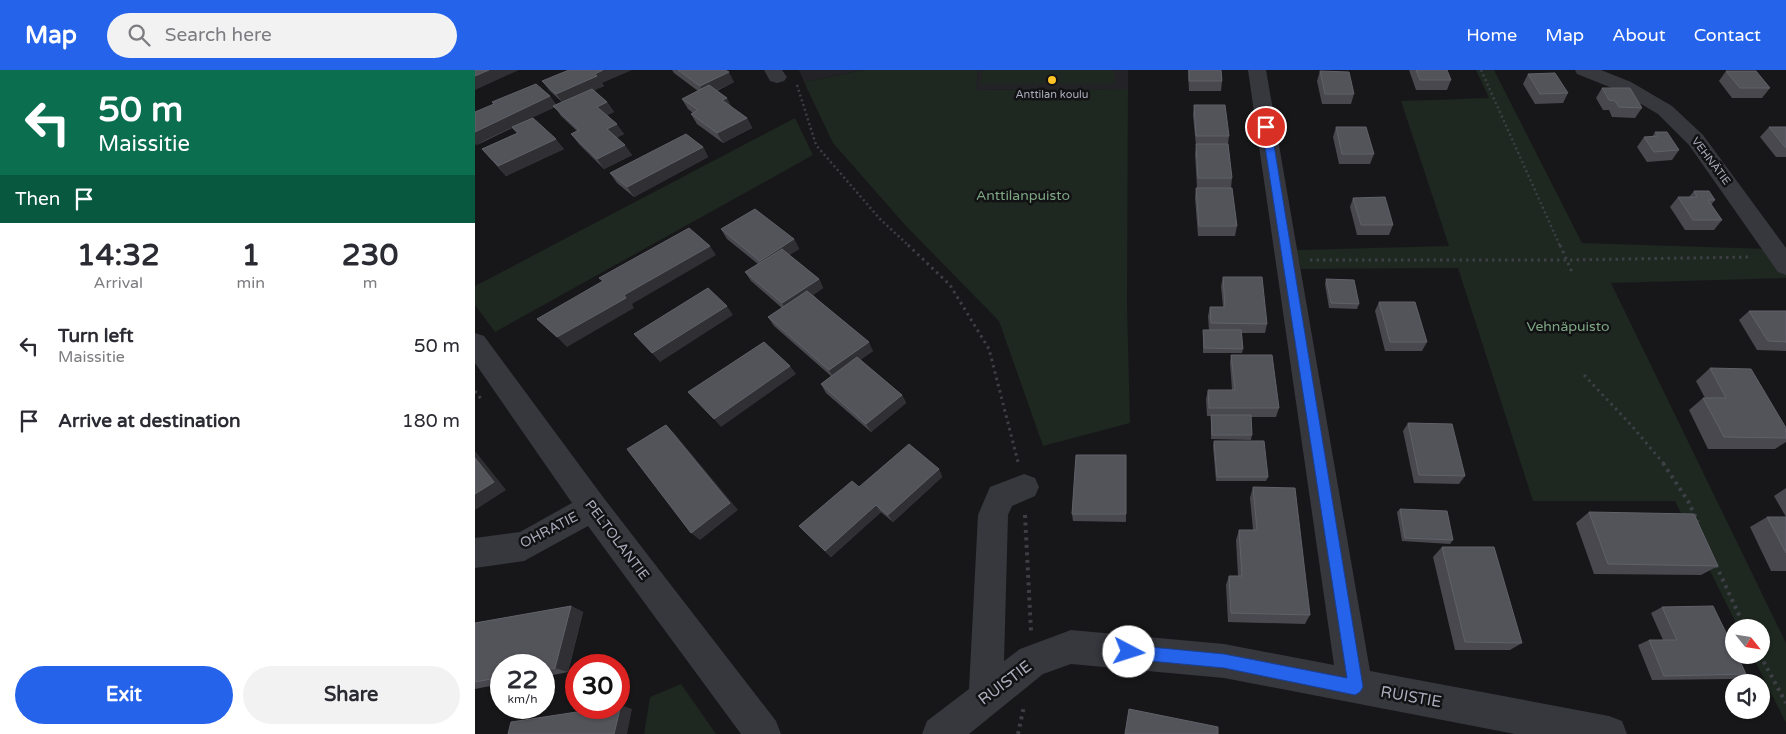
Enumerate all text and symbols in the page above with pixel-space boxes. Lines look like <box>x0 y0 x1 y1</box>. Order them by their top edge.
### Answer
search box <box>107 13 457 58</box>
text: Map <box>25 21 77 50</box>
icon: search <box>125 21 153 49</box>
text: Search here <box>165 24 272 46</box>
text: Home <box>1466 24 1517 46</box>
text: Map <box>1545 24 1584 46</box>
text: About <box>1612 24 1666 46</box>
text: Contact <box>1694 24 1761 46</box>
marker: Anttilan koulu <box>1046 74 1058 86</box>
place label: Anttilan koulu <box>1015 88 1089 101</box>
text: 50 m <box>98 89 183 131</box>
icon: left <box>15 90 80 155</box>
pin <box>1245 106 1287 148</box>
icon: arrive <box>1252 113 1280 141</box>
text: Maissitie <box>98 131 190 157</box>
street label: VEHNÄTIE <box>1689 135 1733 187</box>
icon: arrive <box>70 185 98 213</box>
park label: Anttilanpuisto <box>976 187 1070 204</box>
text: Then <box>15 188 60 210</box>
text: 14:32 <box>77 237 160 274</box>
text: 1 <box>241 237 260 274</box>
text: 230 <box>342 237 398 274</box>
text: Arrival <box>94 273 143 293</box>
text: min <box>237 273 265 293</box>
text: m <box>363 273 377 293</box>
park label: Vehnäpuisto <box>1526 318 1610 335</box>
text: Turn left <box>58 325 134 347</box>
icon: left <box>15 332 43 360</box>
text: 50 m <box>414 335 460 357</box>
text: Maissitie <box>58 347 125 367</box>
icon: arrive <box>15 407 43 435</box>
text: Arrive at destination <box>58 410 241 432</box>
text: 180 m <box>402 410 460 432</box>
street label: PELTOLANTIE <box>581 497 653 583</box>
street label: OHRATIE <box>517 508 581 552</box>
north arrow <box>1725 619 1770 664</box>
map controls <box>1725 619 1770 719</box>
position arrow <box>1102 625 1154 677</box>
speed limit sign: 30 <box>565 654 630 719</box>
street label: RUISTIE <box>974 656 1036 710</box>
text: 22 <box>507 665 538 695</box>
button: Exit <box>15 666 233 724</box>
button: Share <box>243 666 460 724</box>
button: sound <box>1725 674 1770 719</box>
street label: RUISTIE <box>1379 682 1443 712</box>
text: km/h <box>507 692 538 706</box>

